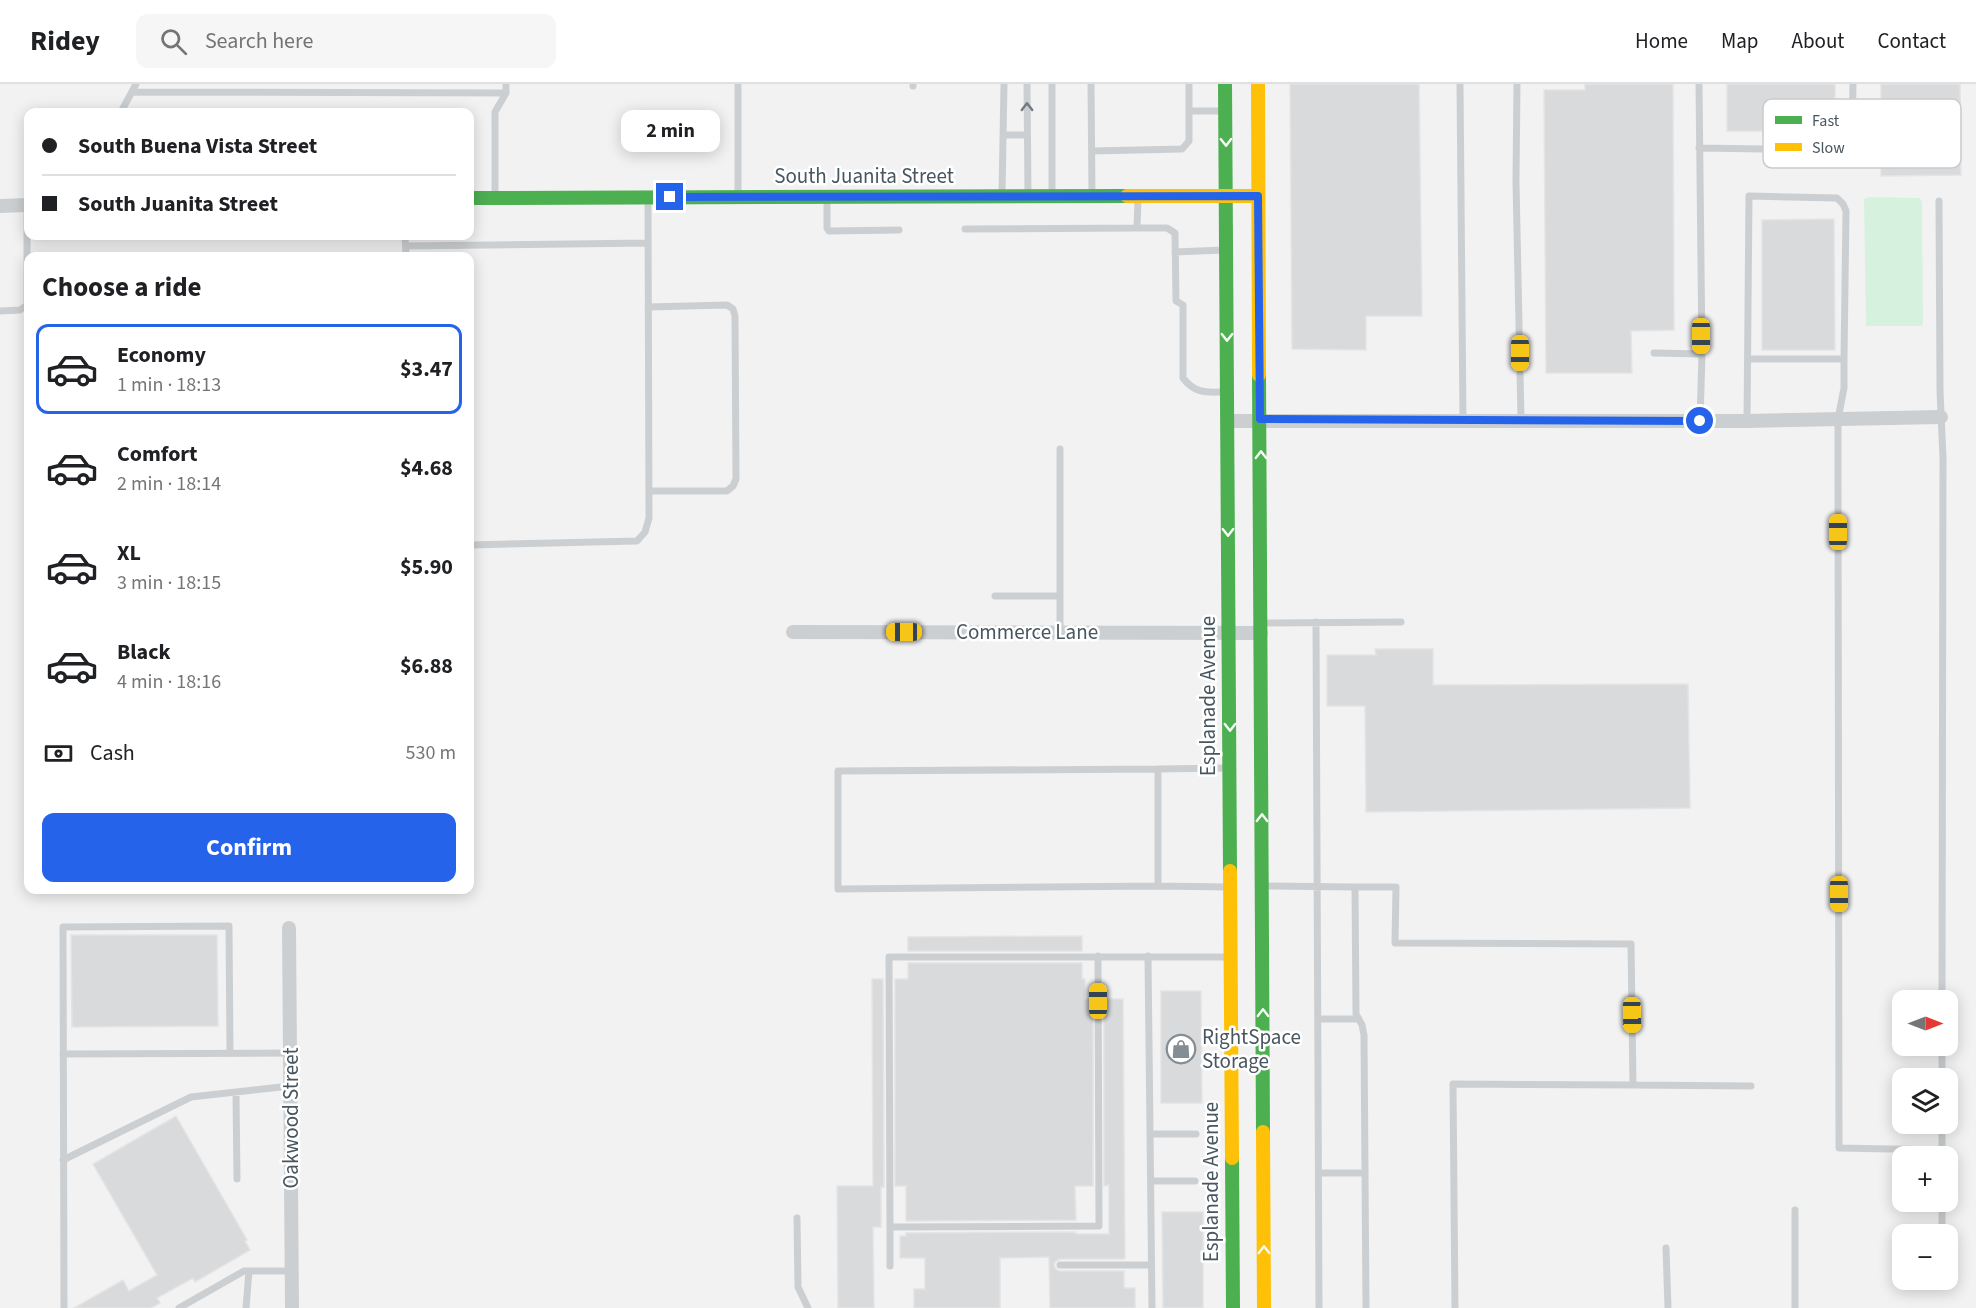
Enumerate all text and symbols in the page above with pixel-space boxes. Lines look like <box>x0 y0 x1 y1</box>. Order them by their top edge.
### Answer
search box <box>136 14 556 68</box>
text: Ridey <box>30 21 100 61</box>
icon: search <box>157 25 190 58</box>
text: Search here <box>205 25 313 57</box>
text: Home <box>1635 26 1688 56</box>
text: Map <box>1721 26 1759 56</box>
text: About <box>1792 26 1844 56</box>
text: Contact <box>1877 26 1946 56</box>
legend <box>1763 99 1961 168</box>
one-way arrow <box>1021 103 1033 112</box>
callout: 2 min <box>620 110 720 152</box>
text: Fast <box>1812 110 1840 132</box>
text: 2 min <box>646 117 695 145</box>
text: South Buena Vista Street <box>78 130 317 162</box>
text: Slow <box>1812 137 1845 159</box>
one-way arrow <box>1220 138 1232 147</box>
street label: South Juanita Street <box>774 161 954 191</box>
route end <box>656 183 683 210</box>
text: South Juanita Street <box>78 188 278 220</box>
text: Choose a ride <box>42 268 202 307</box>
car <box>1692 318 1710 354</box>
one-way arrow <box>1221 333 1233 342</box>
car <box>1511 335 1529 371</box>
text: Economy <box>117 339 206 371</box>
icon: car <box>45 342 99 396</box>
text: $3.47 <box>400 353 453 385</box>
text: 1 min · 18:13 <box>117 371 221 399</box>
route start <box>1686 407 1713 434</box>
text: Comfort <box>117 438 198 470</box>
icon: car <box>45 441 99 495</box>
one-way arrow <box>1254 450 1267 459</box>
text: $4.68 <box>400 452 453 484</box>
text: 2 min · 18:14 <box>117 470 221 498</box>
car <box>1829 514 1847 550</box>
one-way arrow <box>1222 528 1234 537</box>
text: XL <box>117 537 141 569</box>
icon: car <box>45 540 99 594</box>
text: $5.90 <box>400 551 453 583</box>
text: 3 min · 18:15 <box>117 569 221 597</box>
street label: Esplanade Avenue <box>1193 616 1223 776</box>
street label: Commerce Lane <box>956 617 1098 647</box>
car <box>886 623 922 641</box>
text: Black <box>117 636 171 668</box>
icon: car <box>45 639 99 693</box>
text: $6.88 <box>400 650 453 682</box>
text: 4 min · 18:16 <box>117 668 221 696</box>
one-way arrow <box>1224 723 1236 732</box>
icon: cash <box>42 737 75 770</box>
text: Cash <box>90 737 135 769</box>
text: 530 m <box>406 739 456 767</box>
button: Confirm <box>42 813 456 882</box>
one-way arrow <box>1256 813 1268 822</box>
car <box>1830 876 1848 912</box>
car <box>1089 983 1107 1019</box>
north arrow <box>1892 990 1958 1056</box>
map controls <box>1892 990 1958 1290</box>
car <box>1623 997 1641 1033</box>
one-way arrow <box>1257 1008 1269 1017</box>
place label: RightSpace Storage <box>1202 1022 1301 1076</box>
shop icon: RightSpace Storage <box>1165 1033 1197 1065</box>
street label: Oakwood Street <box>276 1047 306 1189</box>
button: layers <box>1892 1068 1958 1134</box>
street label: Esplanade Avenue <box>1196 1102 1226 1262</box>
button: + <box>1892 1146 1958 1212</box>
button: − <box>1892 1224 1958 1290</box>
one-way arrow <box>1258 1245 1270 1254</box>

